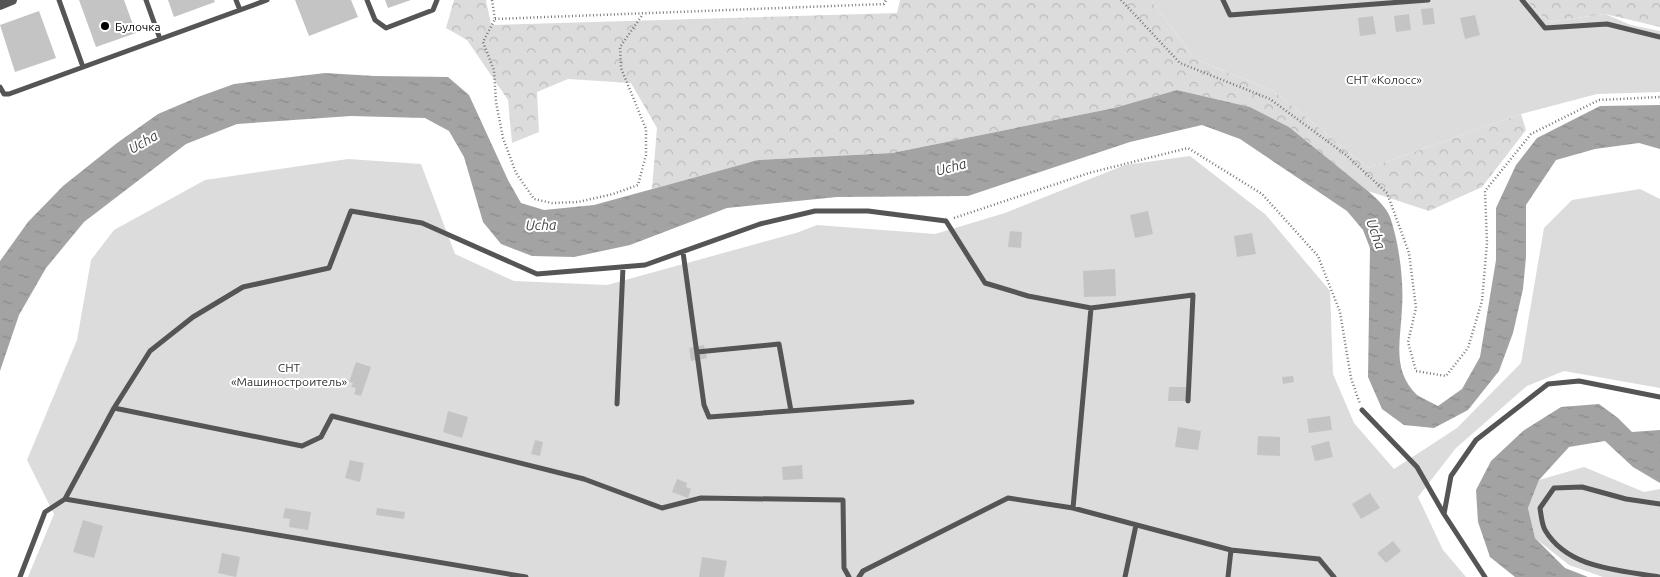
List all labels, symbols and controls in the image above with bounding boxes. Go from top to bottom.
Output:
marker: Булочка [99,20,111,32]
place label: Булочка [115,20,161,33]
park label: СНТ «Колосс» [1346,73,1422,86]
water label: Ucha [126,127,161,157]
water label: Ucha [934,155,968,179]
water label: Ucha [525,217,557,233]
water label: Ucha [1363,217,1389,252]
park label: СНТ «Машиностроитель» [231,361,347,388]

